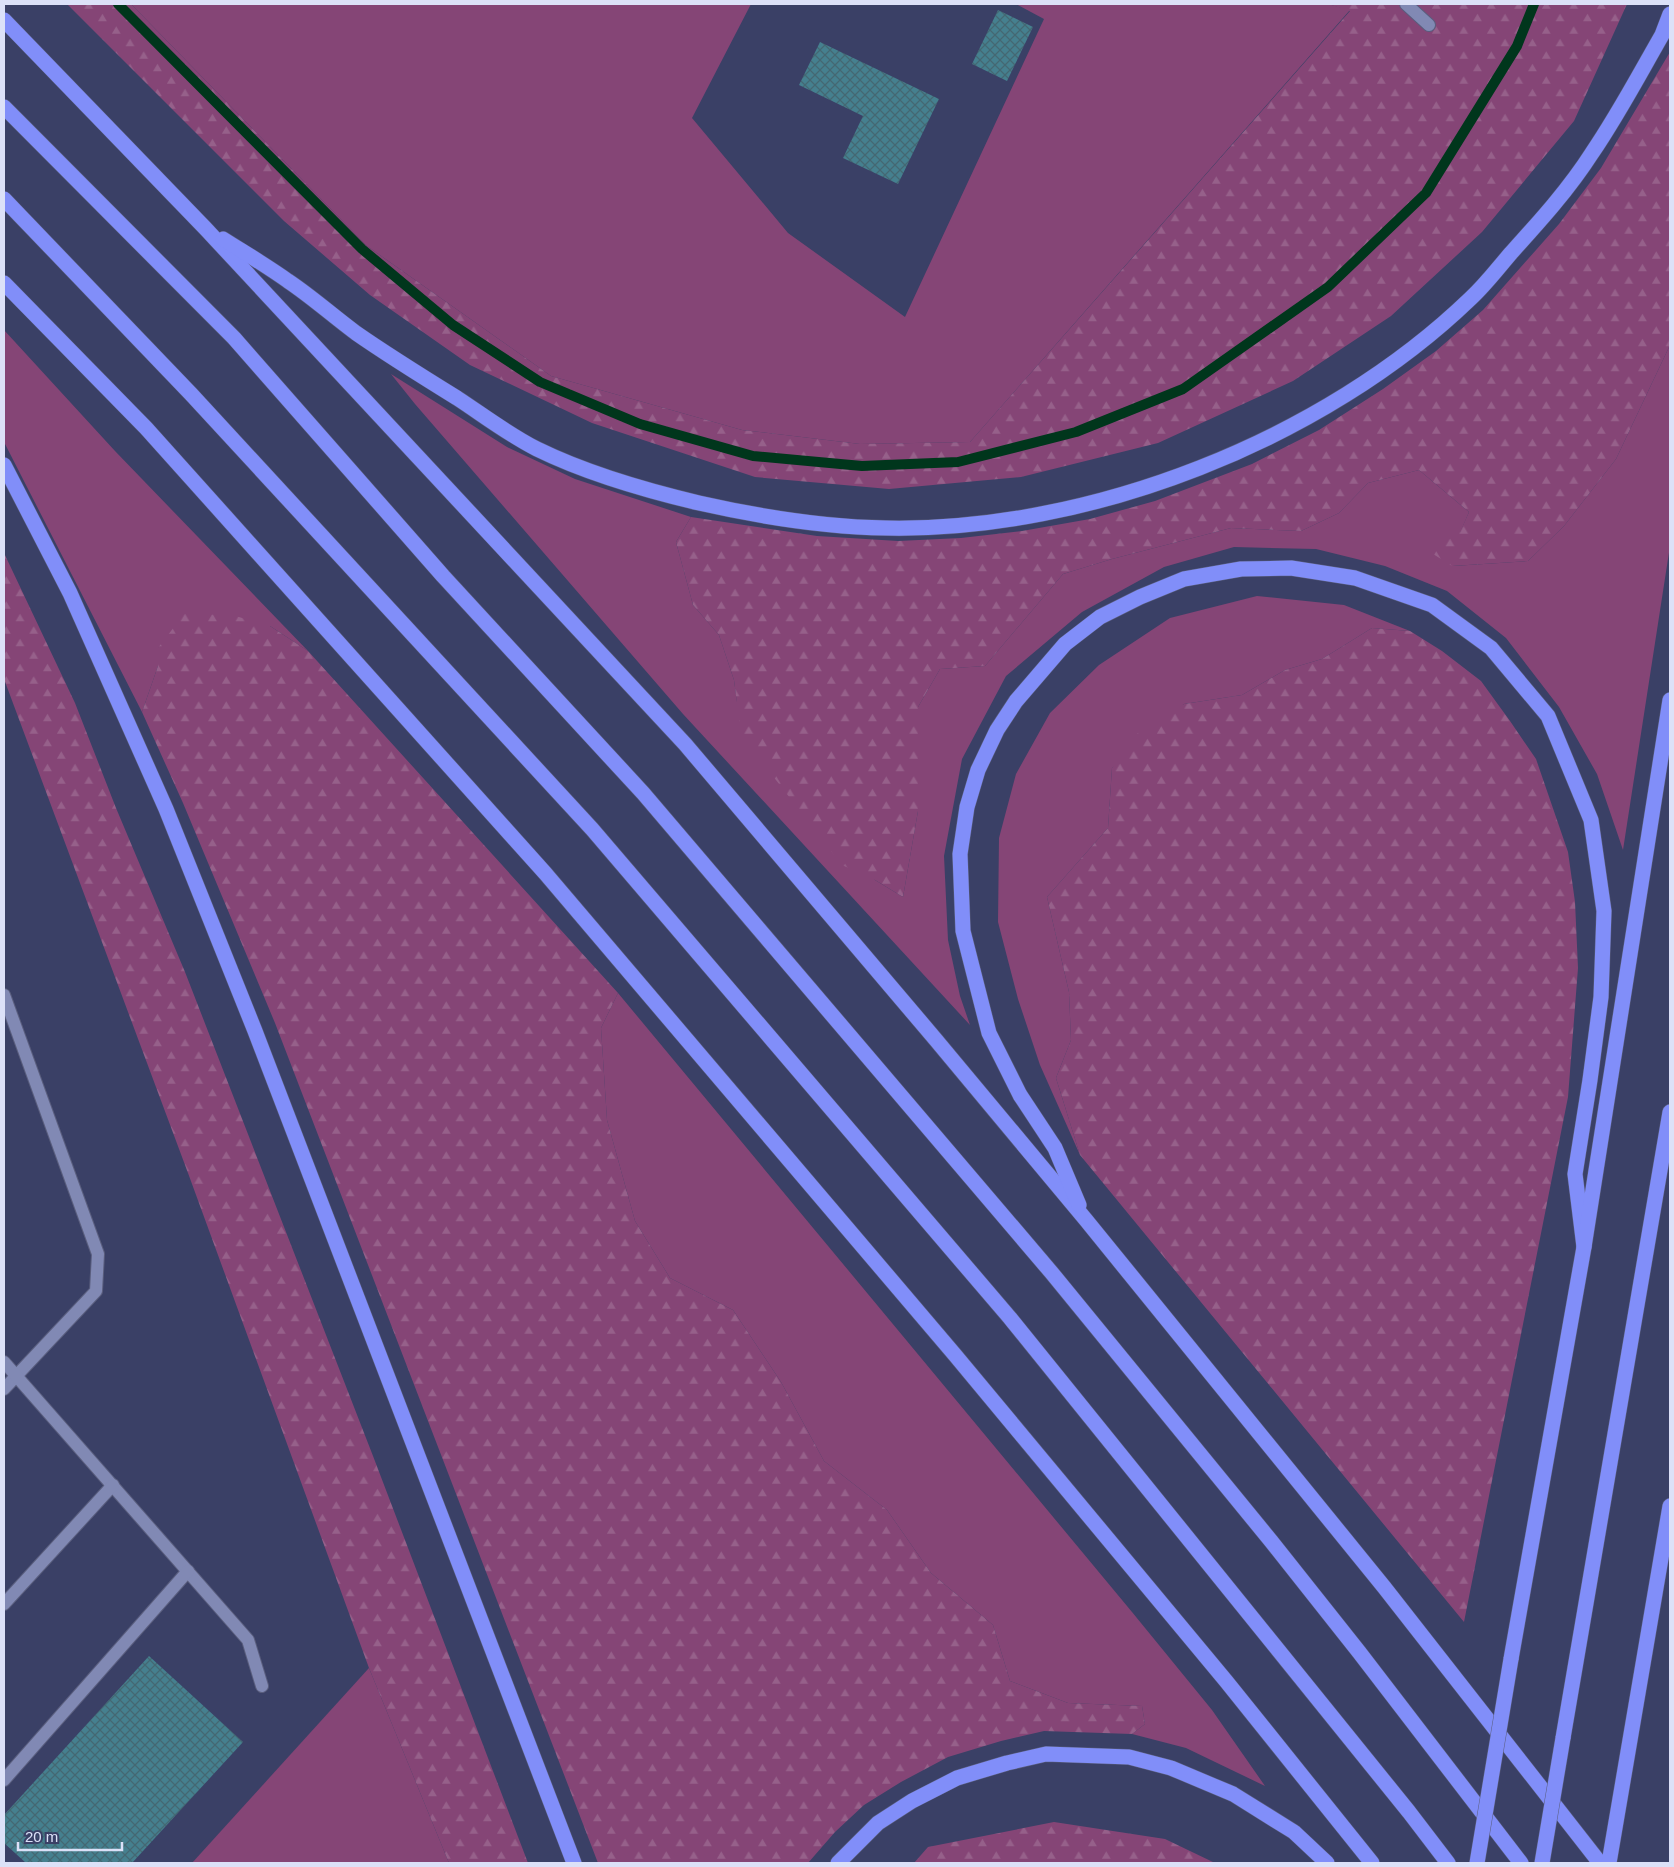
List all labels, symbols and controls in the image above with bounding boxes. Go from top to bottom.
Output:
scale bar [18,1820,121,1852]
text: 20 m [25,1828,58,1845]

